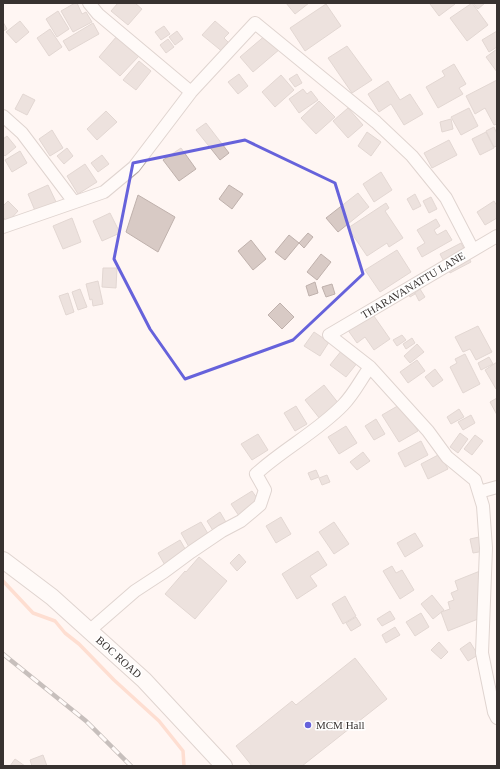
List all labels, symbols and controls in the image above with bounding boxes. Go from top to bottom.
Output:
street label: THARAVANATTU LANE [359,249,467,321]
street label: BOC ROAD [94,634,144,680]
place label: MCM Hall [316,719,365,731]
marker: MCM Hall [303,720,313,730]

